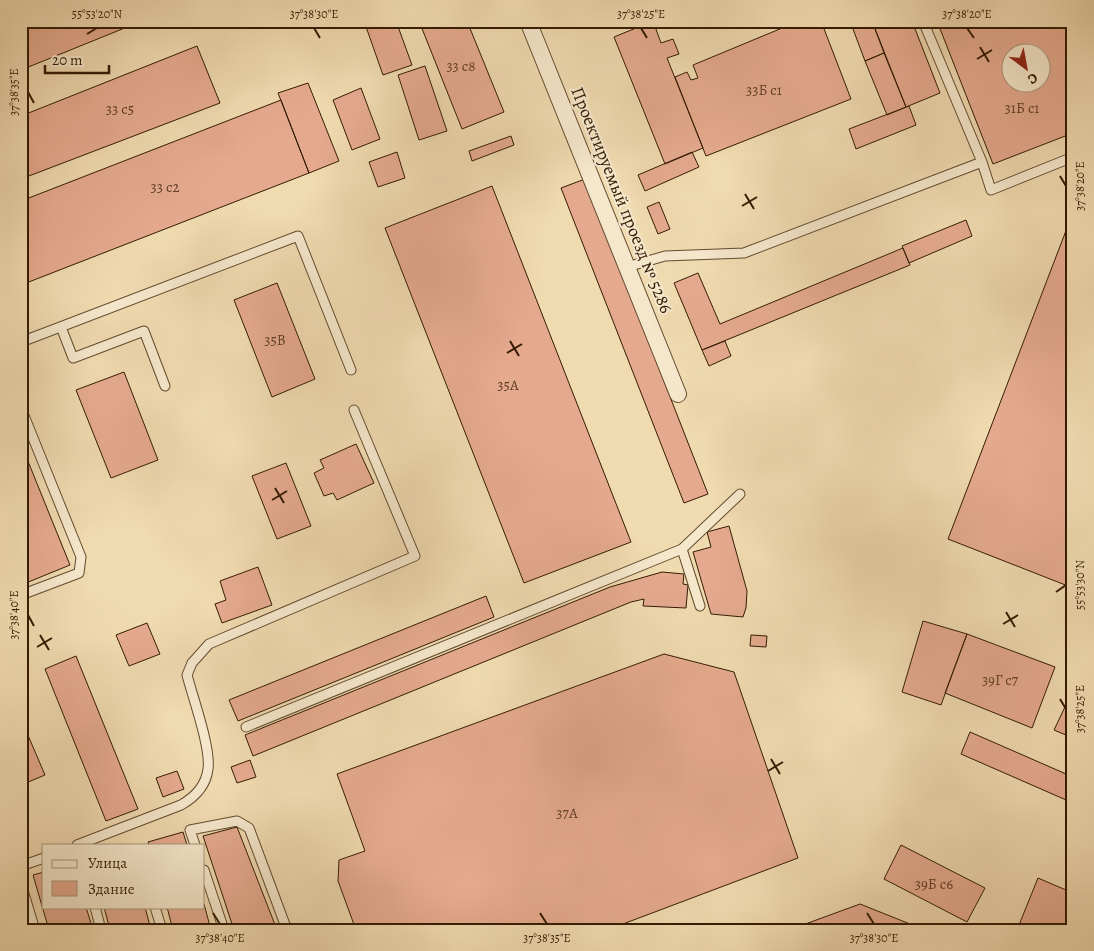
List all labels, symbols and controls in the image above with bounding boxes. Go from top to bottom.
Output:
text: 55°53'20"N [72,6,123,22]
text: 37°38'30"E [290,6,338,22]
text: 37°38'25"E [617,6,665,22]
text: 37°38'20"E [942,6,992,22]
scale bar [45,42,109,74]
north arrow [1002,42,1052,92]
text: 20 m [52,50,83,70]
house number: 33 с8 [446,56,476,76]
text: 37°38'35"E [6,68,22,116]
text: С [1024,68,1041,89]
house number: 33Б с1 [746,80,782,100]
street label: Проектируемый проезд № 5286 [566,83,678,317]
house number: 31Б c1 [1005,98,1039,118]
house number: 33 с5 [106,99,134,119]
text: 37°38'20"E [1072,161,1088,211]
house number: 33 с2 [150,177,180,197]
house number: 35В [264,330,286,350]
house number: 35А [497,375,519,395]
text: 55°53'30"N [1072,560,1088,610]
text: 37°38'40"E [6,590,22,640]
house number: 39Г с7 [982,670,1019,690]
text: 37°38'25"E [1072,685,1088,733]
house number: 37А [556,803,578,823]
legend [42,844,205,908]
text: Улица [88,853,127,873]
house number: 39Б с6 [915,874,953,894]
text: Здание [88,879,135,899]
text: 37°38'40"E [195,930,245,946]
text: 37°38'35"E [523,930,571,946]
text: 37°38'30"E [850,930,898,946]

